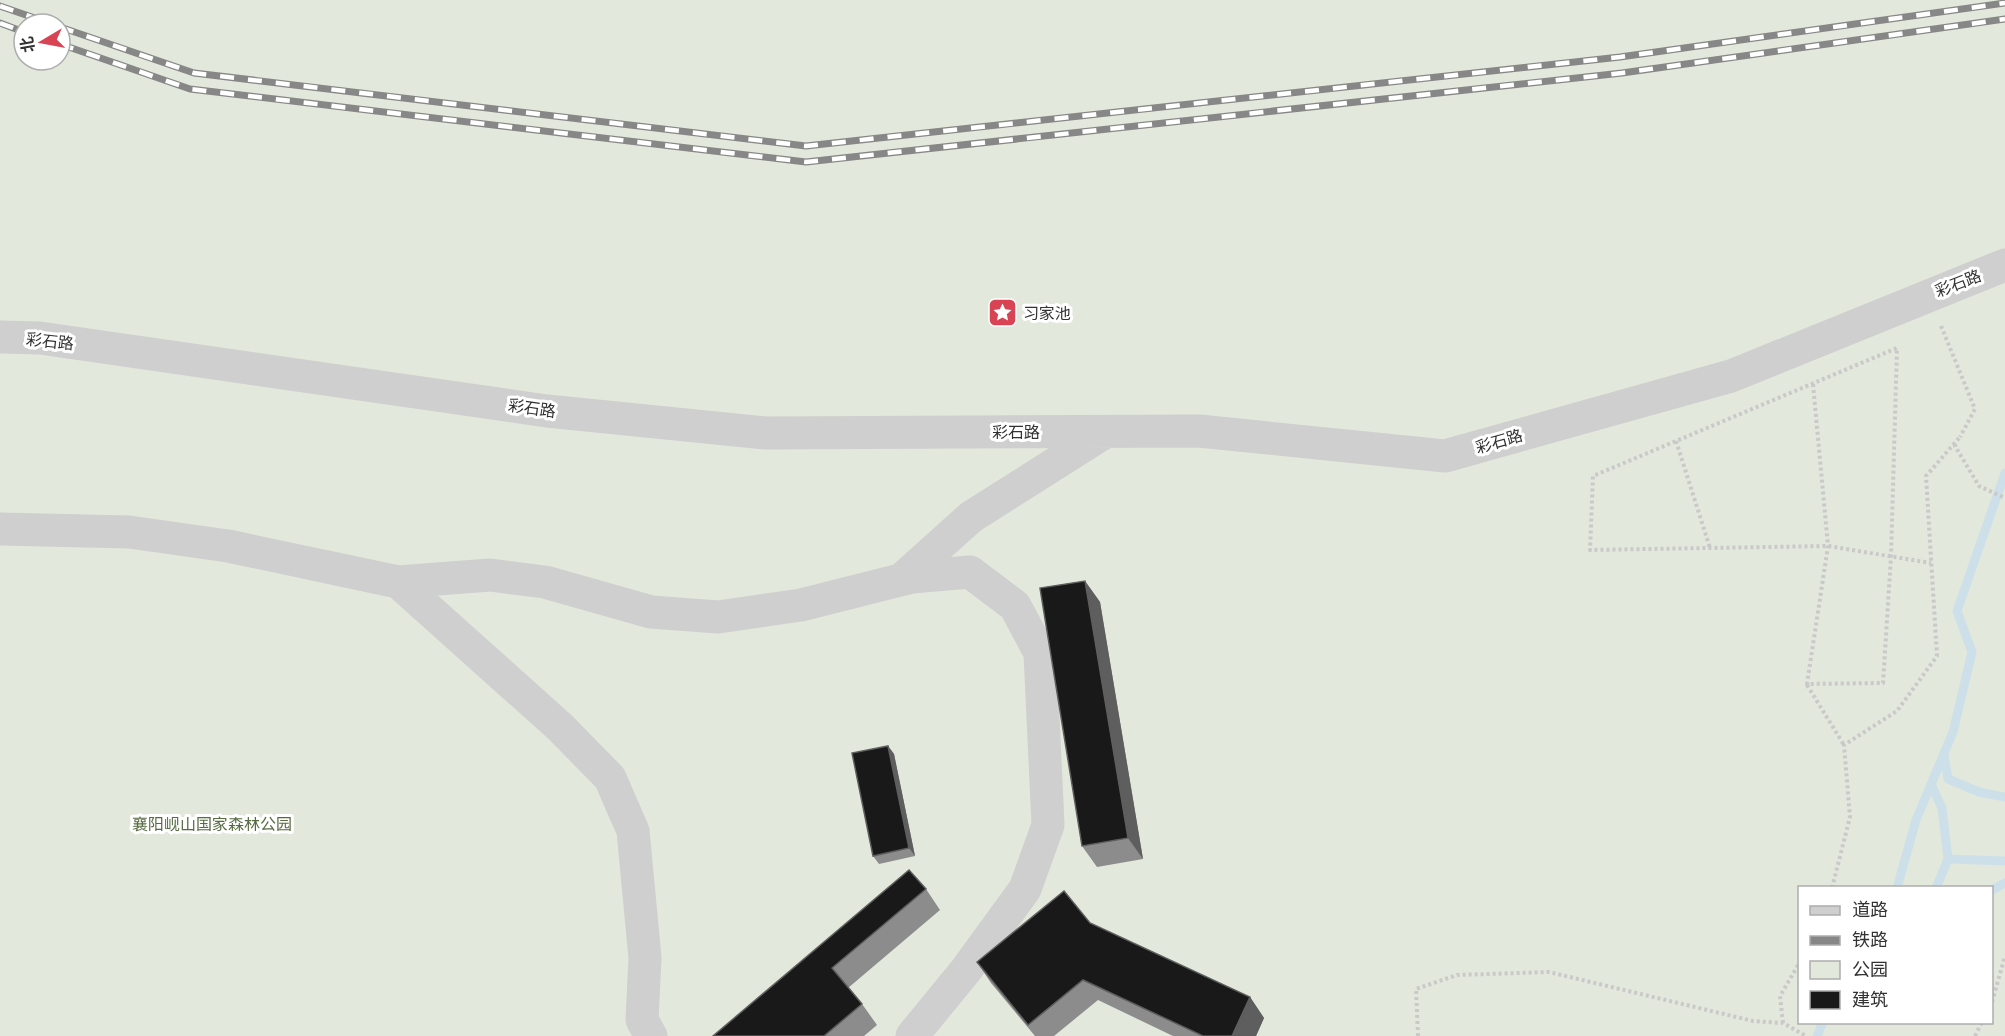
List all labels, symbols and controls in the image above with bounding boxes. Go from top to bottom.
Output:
north arrow [12,12,72,72]
text: 北 [16,35,40,54]
street label: 彩石路 [1932,265,1985,303]
place icon: 习家池 [986,297,1018,329]
place label: 习家池 [1023,303,1071,325]
street label: 彩石路 [25,329,75,355]
street label: 彩石路 [507,395,557,423]
street label: 彩石路 [992,422,1040,444]
street label: 彩石路 [1473,425,1525,459]
park label: 襄阳岘山国家森林公园 [132,814,292,836]
legend [1798,886,1993,1024]
text: 道路 [1852,898,1888,922]
text: 铁路 [1852,928,1888,952]
text: 公园 [1852,958,1888,982]
text: 建筑 [1852,988,1888,1012]

